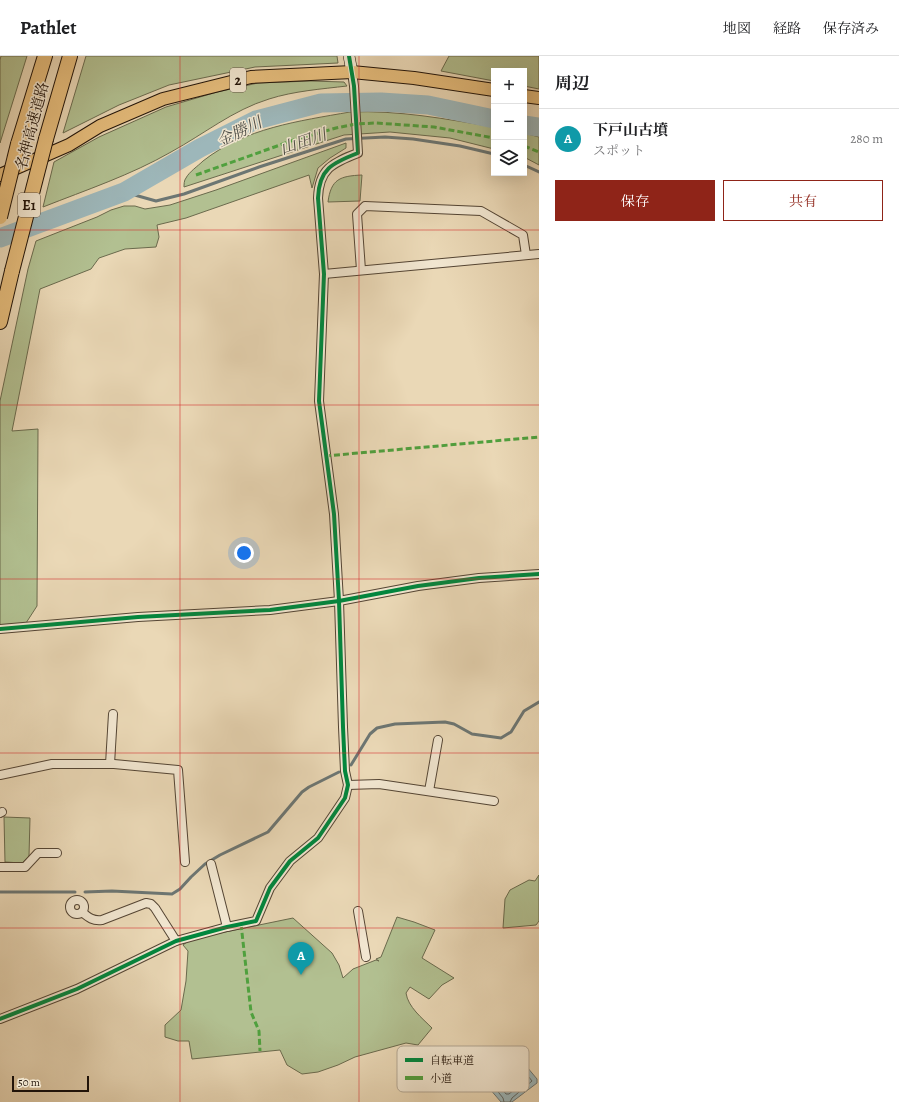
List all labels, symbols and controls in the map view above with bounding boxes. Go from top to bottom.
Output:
text: Pathlet [20,15,76,41]
text: 地図 [723,19,751,38]
text: 経路 [773,19,801,38]
text: 保存済み [823,19,879,38]
road number: 2 [230,68,246,92]
map controls [491,68,527,176]
button: + [491,68,527,104]
text: 周辺 [555,72,589,95]
street label: 名神高速道路 [11,80,53,172]
button: − [491,104,527,140]
water label: 金勝川 [213,111,268,152]
text: 下戸山古墳 [593,120,668,140]
water label: 山田川 [277,123,331,160]
text: A [564,130,572,147]
text: 280 m [850,130,883,147]
button: layers [491,140,527,176]
text: スポット [593,142,645,159]
button: 保存 [555,180,715,221]
button: 共有 [723,180,883,221]
road number: E1 [18,193,40,217]
your location [234,543,254,563]
pin: A [288,942,314,975]
legend [397,1046,529,1092]
text: 自転車道 [430,1053,474,1068]
text: 小道 [430,1071,452,1086]
scale bar [12,1074,89,1093]
text: 50 m [18,1075,40,1090]

